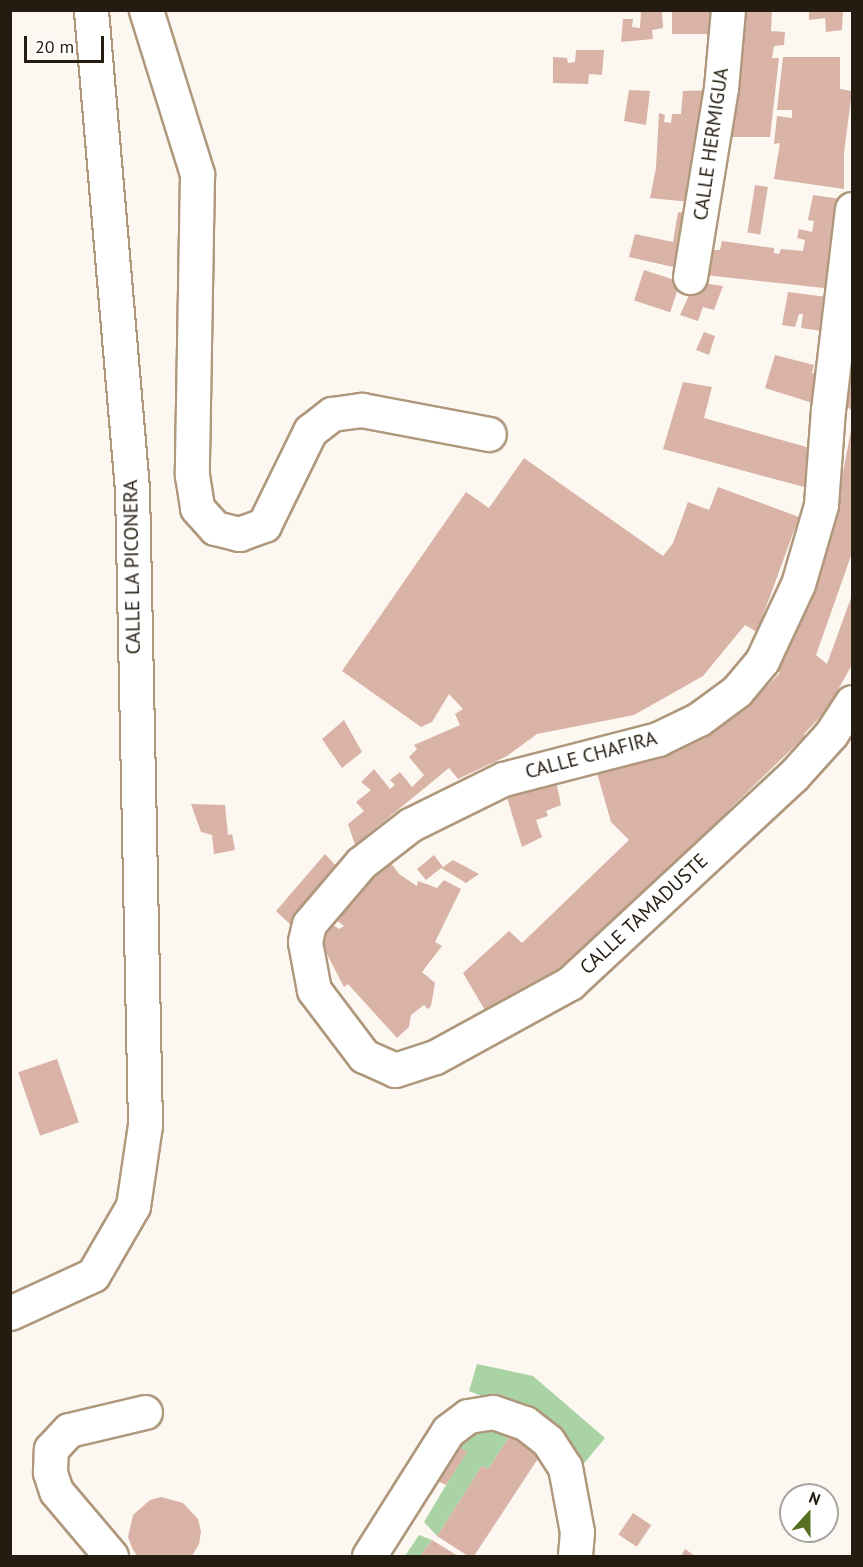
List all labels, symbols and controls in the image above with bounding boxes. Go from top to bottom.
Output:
scale bar [27,24,106,62]
text: 20 m [35,35,74,58]
street label: CALLE HERMIGUA [688,66,734,222]
street label: CALLE LA PICONERA [118,479,146,655]
street label: CALLE CHAFIRA [523,726,659,784]
street label: CALLE TAMADUSTE [575,848,713,980]
north arrow [779,1483,839,1543]
text: N [806,1487,823,1509]

